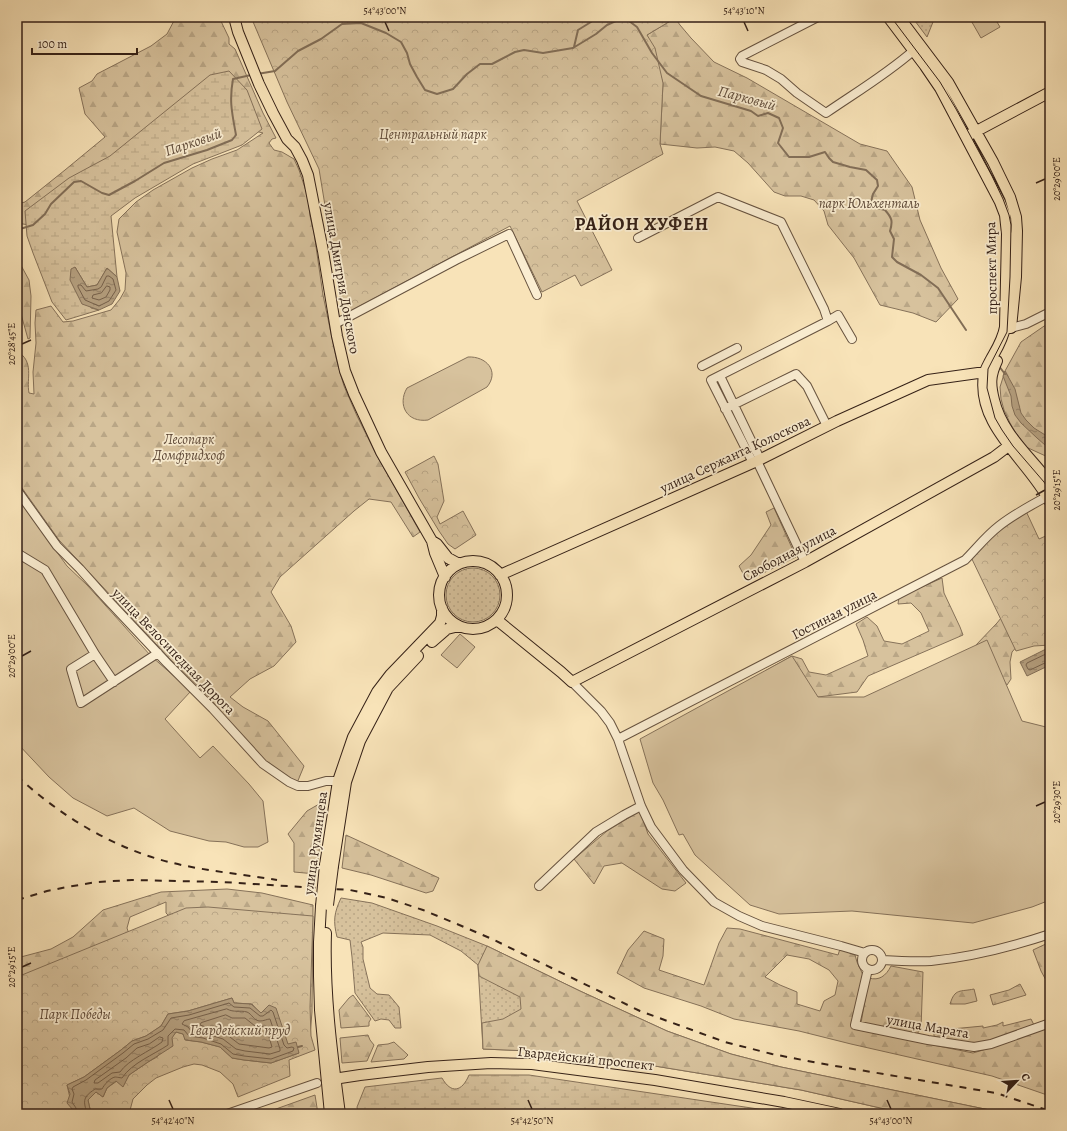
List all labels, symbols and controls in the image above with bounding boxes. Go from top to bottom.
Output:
text: 54°43'00"N [363,4,407,17]
text: 54°43'10"N [723,4,765,17]
scale bar [32,30,137,56]
text: 100 m [38,36,67,52]
water label: Парковый [716,81,779,115]
water label: Парковый [162,123,225,161]
park label: Центральный парк [379,125,487,144]
text: 20°29'00"E [1050,157,1063,201]
park label: парк Юльхенталь [819,194,919,213]
street label: улица Дмитрия Донского [319,200,364,355]
district label: РАЙОН ХУФЕН [575,212,709,236]
street label: проспект Мира [981,221,1002,315]
text: 20°28'45"E [5,323,18,365]
street label: улица Сержанта Колоскова [656,411,814,498]
park label: Лесопарк Домфридхоф [152,430,225,465]
text: 20°29'15"E [1050,470,1063,510]
street label: Свободная улица [739,521,840,586]
street label: улица Велосипедная Дорога [107,583,240,719]
street label: Гостиная улица [788,585,881,644]
text: 20°29'00"E [5,634,18,678]
text: 20°29'30"E [1050,781,1063,823]
street label: улица Румянцева [299,790,332,897]
text: 20°29'15"E [5,947,18,987]
park label: Парк Победы [39,1005,111,1024]
street label: улица Марата [884,1010,971,1043]
water label: Гвардейский пруд [190,1020,290,1040]
street label: Гвардейский проспект [517,1042,655,1075]
north arrow [997,1061,1037,1101]
text: С [1017,1071,1034,1083]
text: 54°42'40"N [152,1114,194,1127]
text: 54°42'50"N [511,1114,553,1127]
text: 54°43'00"N [869,1114,913,1127]

